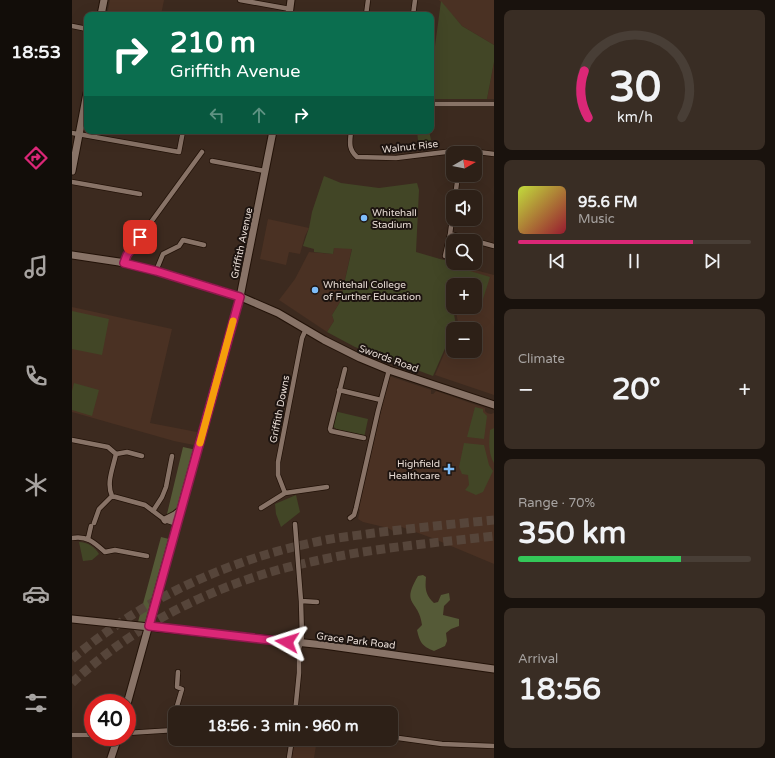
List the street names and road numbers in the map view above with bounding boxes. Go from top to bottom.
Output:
street label: Walnut Rise [381,138,439,156]
street label: Griffith Avenue [229,206,255,280]
street label: Swords Road [357,343,420,375]
street label: Griffith Downs [268,374,292,444]
street label: Grace Park Road [316,630,396,652]

